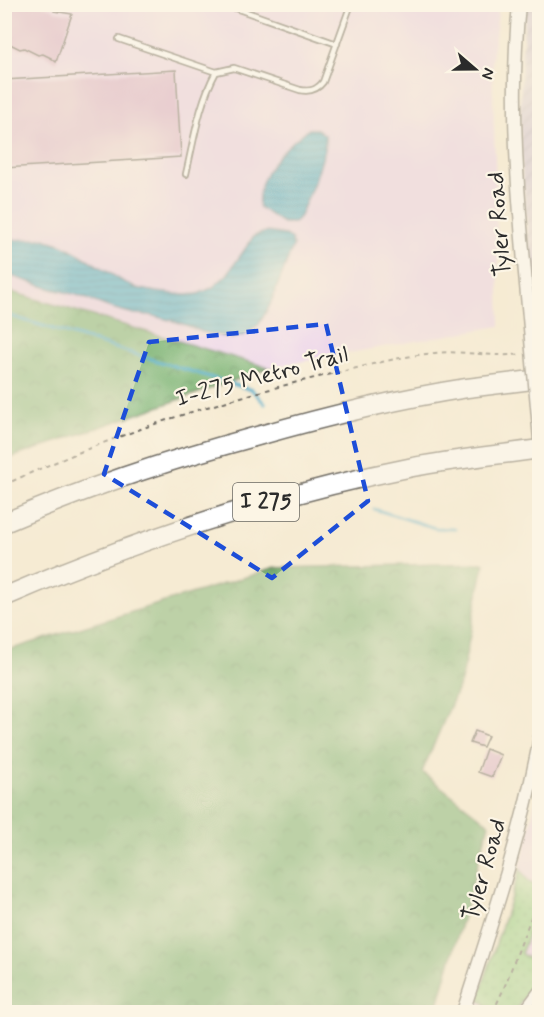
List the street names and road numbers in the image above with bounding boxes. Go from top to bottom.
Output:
street label: Tyler Road [481,171,519,277]
street label: I-275 Metro Trail [172,339,352,415]
road number: I 275 [233,483,299,521]
street label: Tyler Road [456,815,514,925]

